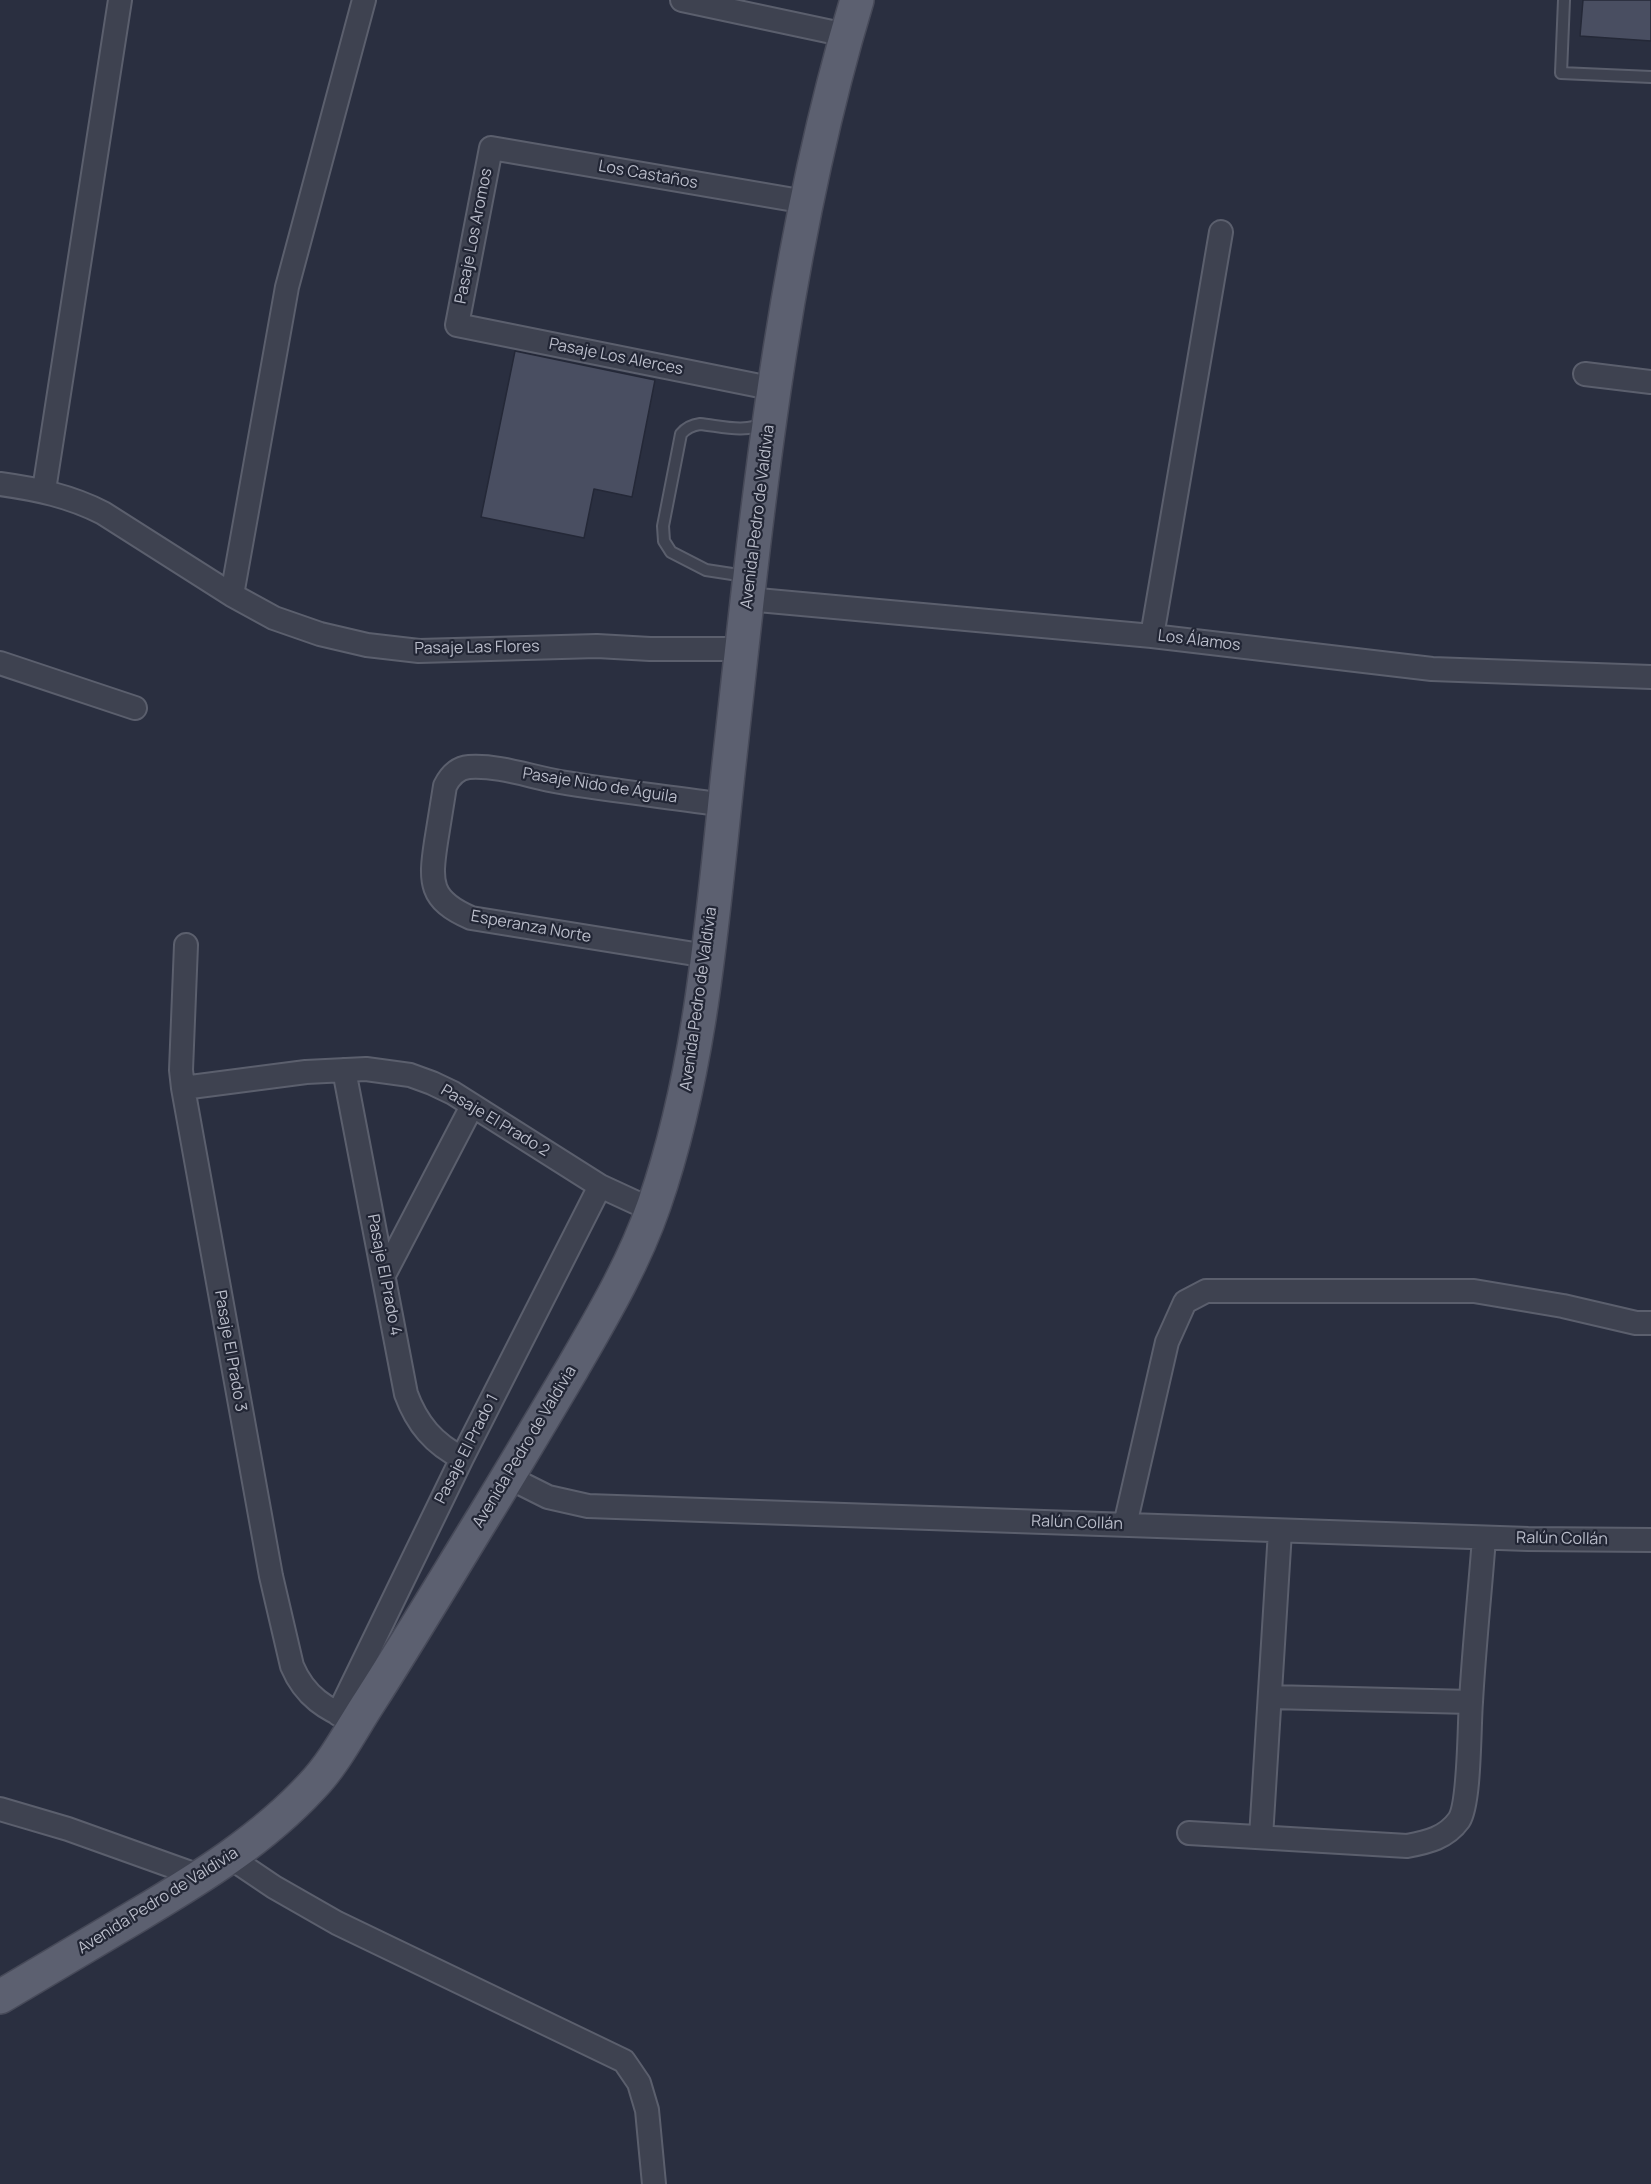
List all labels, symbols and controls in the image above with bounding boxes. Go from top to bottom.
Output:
street label: Los Castaños [597,157,699,193]
street label: Pasaje Los Aromos [451,167,497,305]
street label: Pasaje Los Alerces [547,335,685,379]
street label: Avenida Pedro de Valdivia [737,424,779,610]
street label: Los Álamos [1157,626,1241,656]
street label: Pasaje Las Flores [414,637,540,659]
street label: Pasaje Nido de Águila [521,764,679,808]
street label: Avenida Pedro de Valdivia [677,906,721,1092]
street label: Esperanza Norte [469,907,593,947]
street label: Pasaje El Prado 2 [437,1081,553,1161]
street label: Pasaje El Prado 4 [363,1212,405,1338]
street label: Pasaje El Prado 3 [210,1289,250,1413]
street label: Avenida Pedro de Valdivia [469,1363,581,1531]
street label: Pasaje El Prado 1 [431,1391,503,1507]
street label: Ralún Collán [1031,1512,1123,1534]
street label: Ralún Collán [1516,1529,1608,1549]
street label: Avenida Pedro de Valdivia [74,1844,242,1958]

